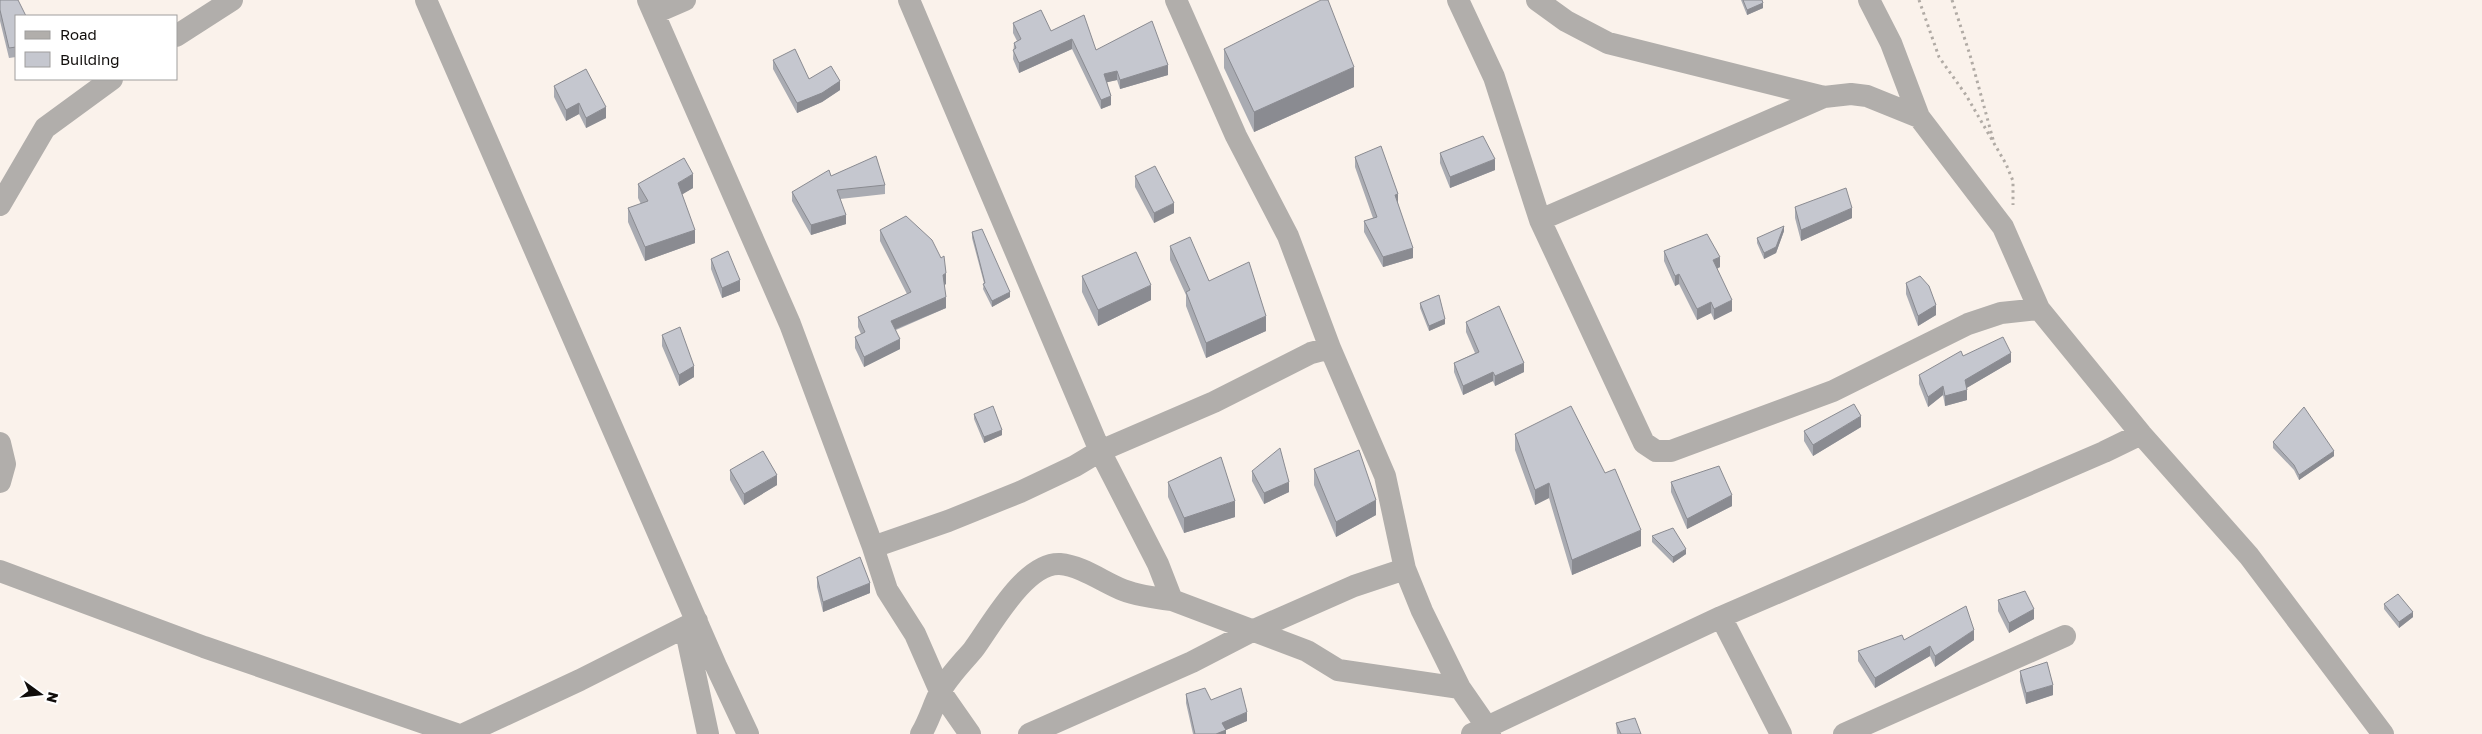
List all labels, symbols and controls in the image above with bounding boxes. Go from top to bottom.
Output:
legend [15,15,178,80]
text: Road [60,25,97,43]
text: Building [60,50,120,68]
north arrow [15,669,65,719]
text: N [43,690,63,705]

